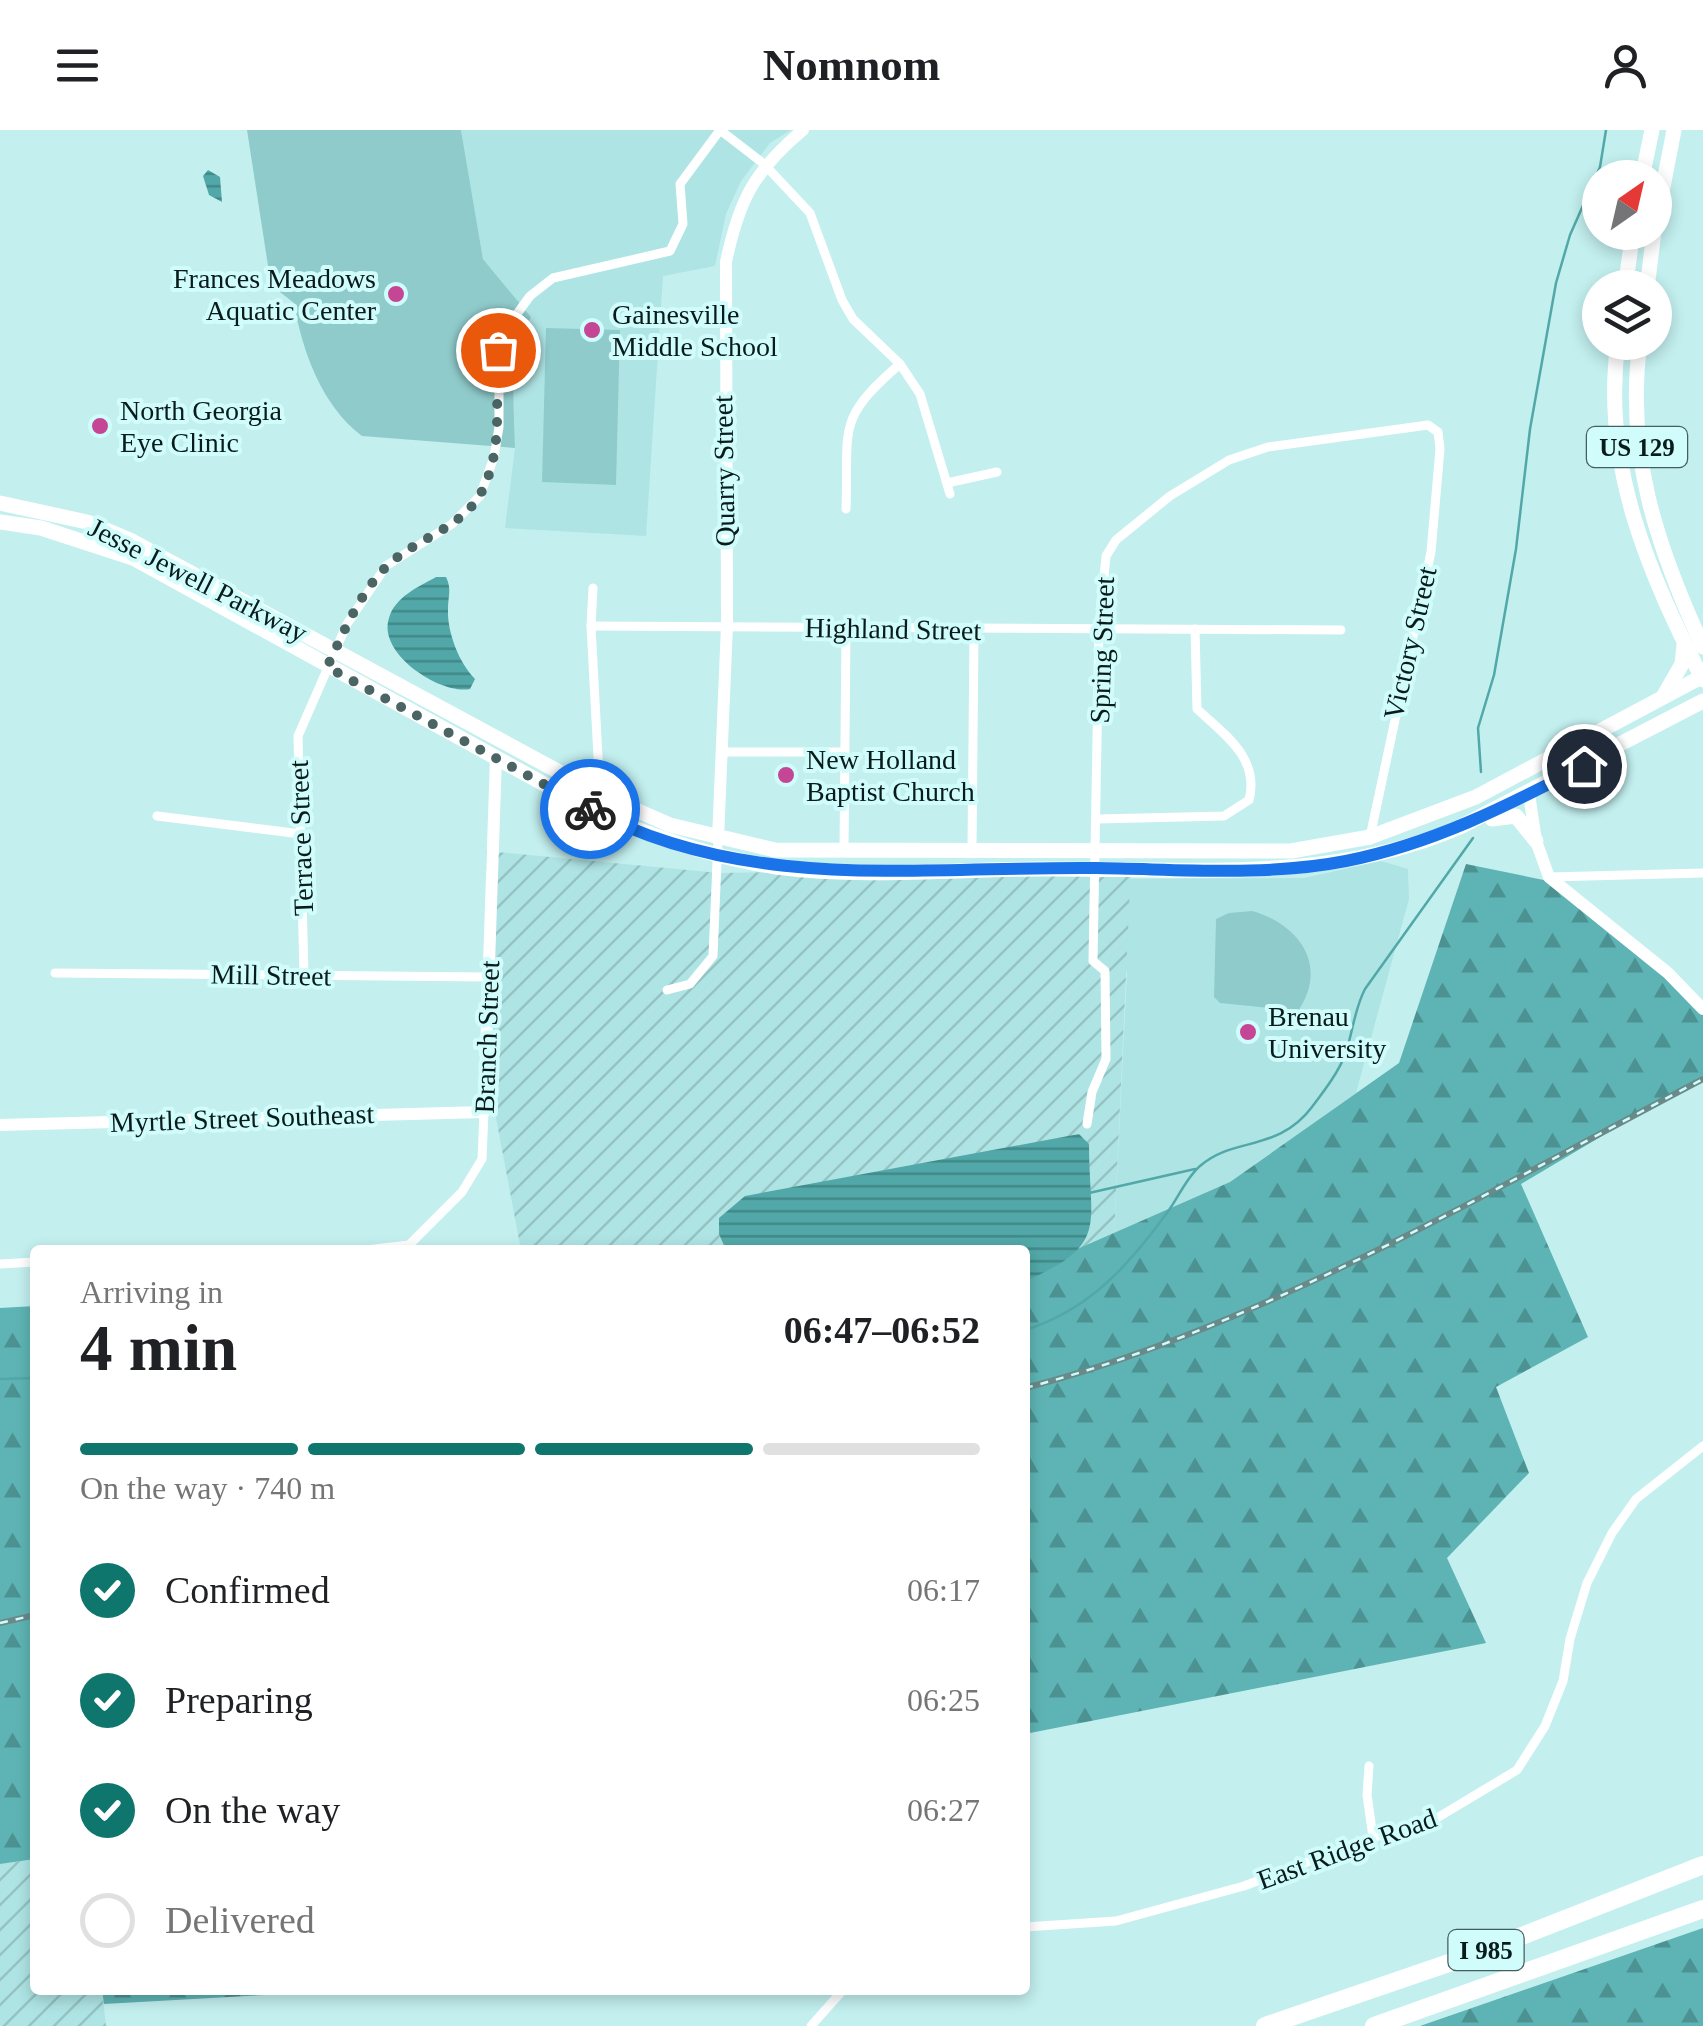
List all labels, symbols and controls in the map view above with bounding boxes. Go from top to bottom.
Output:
icon: menu [50,38,105,93]
icon: person [1598,38,1653,93]
text: Nomnom [763,40,940,90]
north arrow [1582,160,1672,250]
map controls [1582,160,1672,360]
place label: Frances Meadows Aquatic Center [173,263,377,326]
button: layers [1582,270,1672,360]
marker: Frances Meadows Aquatic Center [385,283,407,305]
place label: Gainesville Middle School [612,299,778,362]
pin [456,308,541,393]
marker: Gainesville Middle School [581,319,603,341]
icon: bag [471,323,526,378]
place label: North Georgia Eye Clinic [120,395,283,458]
street label: Quarry Street [707,395,741,547]
marker: North Georgia Eye Clinic [89,415,111,437]
road number: US 129 [1587,427,1687,467]
street label: Jesse Jewell Parkway [84,511,312,649]
street label: Victory Street [1377,563,1443,723]
street label: Spring Street [1084,576,1120,724]
street label: Highland Street [804,612,982,646]
pin [1542,724,1627,809]
icon: home [1557,739,1612,794]
place label: New Holland Baptist Church [806,744,975,807]
street label: Terrace Street [283,759,319,916]
courier [540,759,640,859]
marker: New Holland Baptist Church [775,764,797,786]
icon: bike [563,782,618,837]
street label: Mill Street [210,958,332,992]
street label: Branch Street [469,960,505,1114]
place label: Brenau University [1268,1001,1386,1064]
marker: Brenau University [1237,1021,1259,1043]
street label: Myrtle Street Southeast [109,1098,375,1138]
text: Arriving in [80,1274,223,1310]
text: 06:47–06:52 [784,1309,980,1351]
text: 4 min [80,1312,237,1384]
text: On the way · 740 m [80,1470,335,1506]
icon: check [80,1563,135,1618]
text: Confirmed [165,1569,330,1611]
text: 06:17 [907,1572,980,1608]
icon: check [80,1673,135,1728]
text: Preparing [165,1679,313,1721]
text: 06:25 [907,1682,980,1718]
icon: check [80,1783,135,1838]
text: On the way [165,1789,340,1831]
text: 06:27 [907,1792,980,1828]
street label: East Ridge Road [1253,1802,1441,1896]
text: Delivered [165,1899,315,1941]
road number: I 985 [1448,1930,1524,1970]

